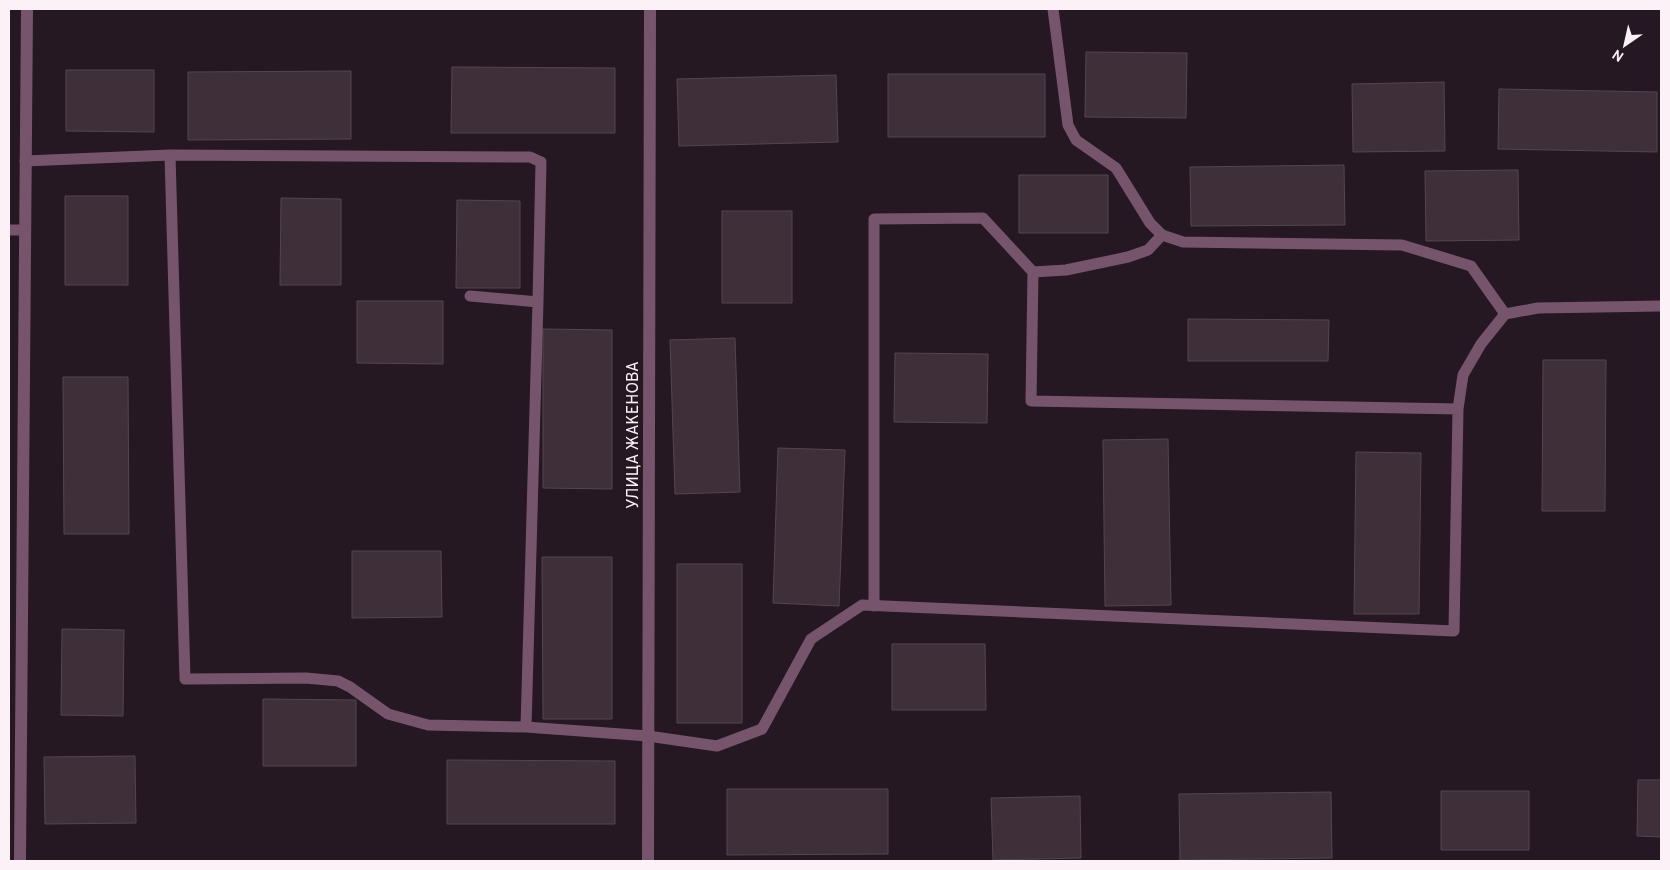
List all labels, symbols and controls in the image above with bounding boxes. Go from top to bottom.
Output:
north arrow [1600,20,1650,70]
text: N [1610,45,1627,64]
street label: УЛИЦА ЖАКЕНОВА [624,361,644,509]

